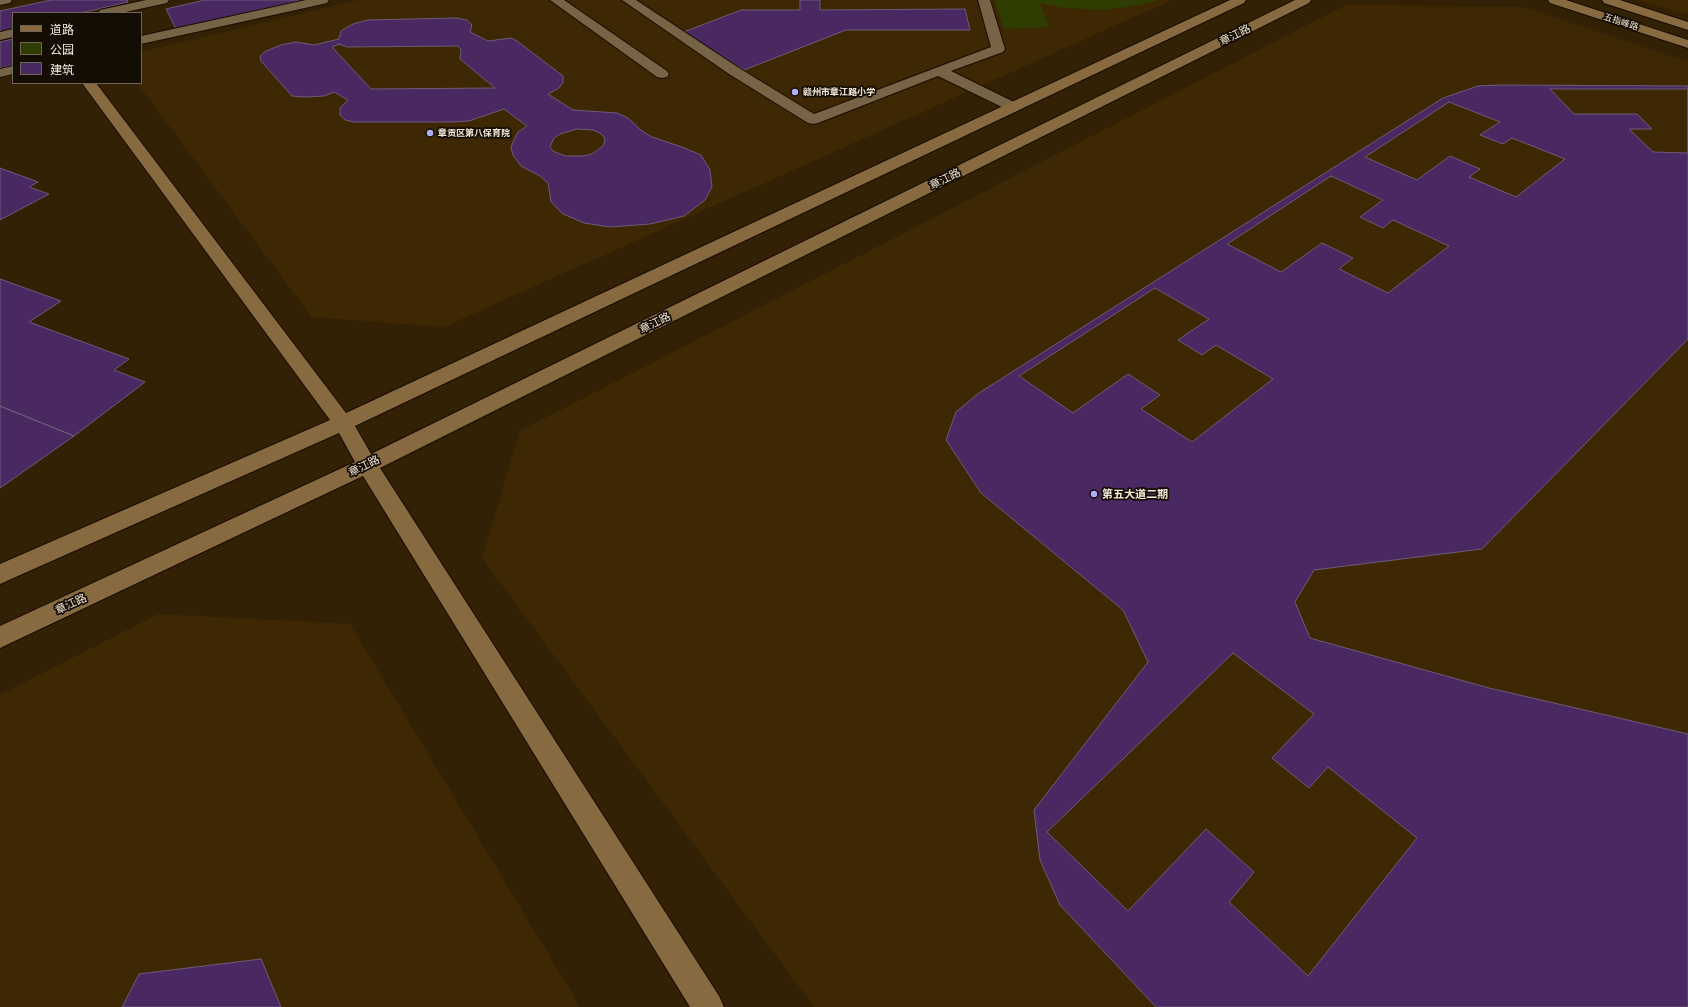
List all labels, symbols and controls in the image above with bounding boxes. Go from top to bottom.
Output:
street label: 五指峰路 [1602,11,1640,33]
legend [12,12,142,84]
text: 道路 [50,22,74,36]
street label: 章江路 [1217,22,1253,48]
text: 公园 [50,42,74,56]
text: 建筑 [50,62,74,76]
marker: 赣州市章江路小学 [790,87,800,97]
place label: 赣州市章江路小学 [803,87,875,97]
marker: 章贡区第八保育院 [425,128,435,138]
place label: 章贡区第八保育院 [438,128,510,138]
street label: 章江路 [927,166,963,192]
street label: 章江路 [637,310,673,336]
street label: 章江路 [346,453,382,479]
place label: 第五大道二期 [1102,487,1168,501]
marker: 第五大道二期 [1089,489,1099,499]
street label: 章江路 [53,591,89,617]

